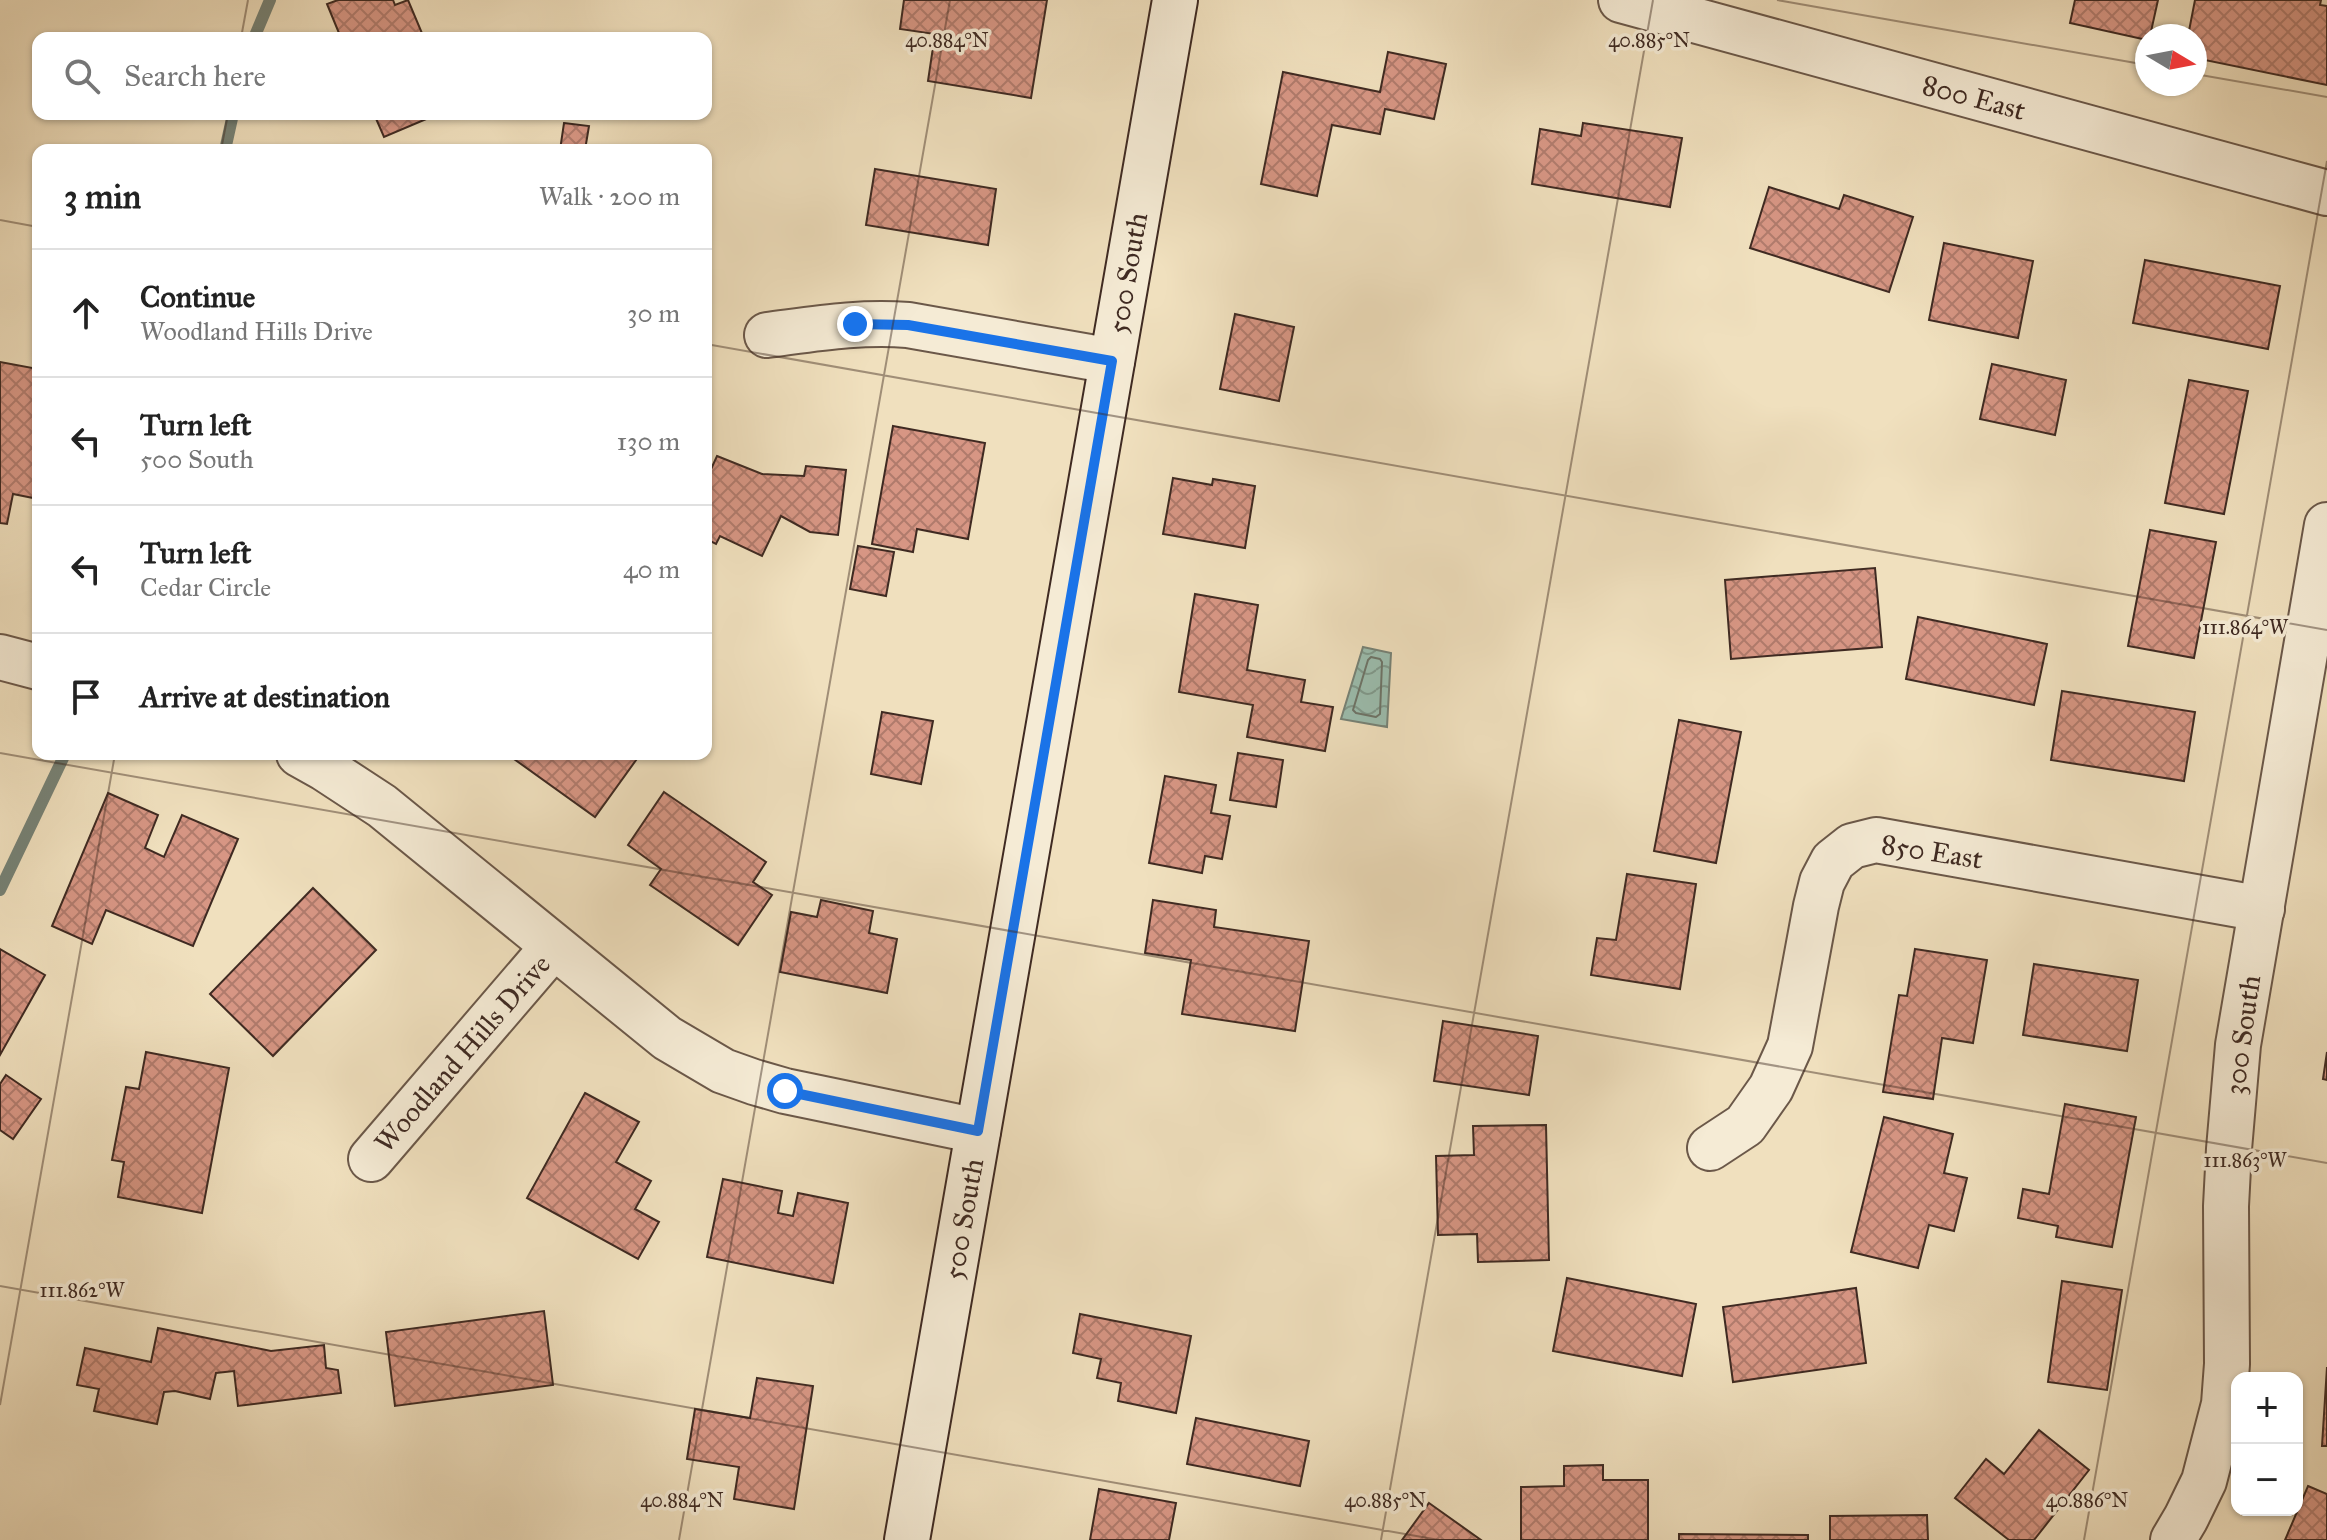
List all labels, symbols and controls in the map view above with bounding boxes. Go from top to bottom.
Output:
north arrow [2135,24,2207,96]
text: 40.884°N [905,28,989,52]
text: 40.885°N [1608,28,1690,52]
search box [32,32,712,120]
icon: search [60,54,104,98]
text: Search here [124,58,266,94]
street label: 800 East [1918,67,2029,128]
text: 3 min [64,176,141,217]
text: Walk · 200 m [539,180,680,212]
street label: 500 South [1100,209,1155,336]
text: Continue [140,279,255,315]
icon: ahead [64,291,108,335]
text: 30 m [627,297,680,329]
route end [837,306,873,342]
text: Woodland Hills Drive [140,315,373,347]
text: Turn left [140,407,251,443]
icon: left [64,419,108,463]
text: 130 m [617,425,680,457]
text: 500 South [140,443,254,475]
text: Turn left [140,535,251,571]
icon: left [64,547,108,591]
text: 40 m [623,553,680,585]
text: Cedar Circle [140,571,271,603]
text: 111.864°W [2202,615,2289,639]
icon: arrive [64,675,108,719]
text: Arrive at destination [140,679,390,715]
street label: 850 East [1879,826,1985,877]
street label: Woodland Hills Drive [367,947,558,1159]
street label: 300 South [2217,972,2268,1097]
route start [767,1073,803,1109]
text: 111.863°W [2204,1148,2288,1172]
street label: 500 South [936,1155,991,1282]
text: 111.862°W [40,1278,125,1302]
map controls [2231,1372,2303,1516]
button: + [2231,1372,2303,1444]
button: − [2231,1444,2303,1516]
text: 40.884°N [640,1488,724,1512]
text: 40.885°N [1344,1488,1426,1512]
text: 40.886°N [2046,1488,2128,1512]

